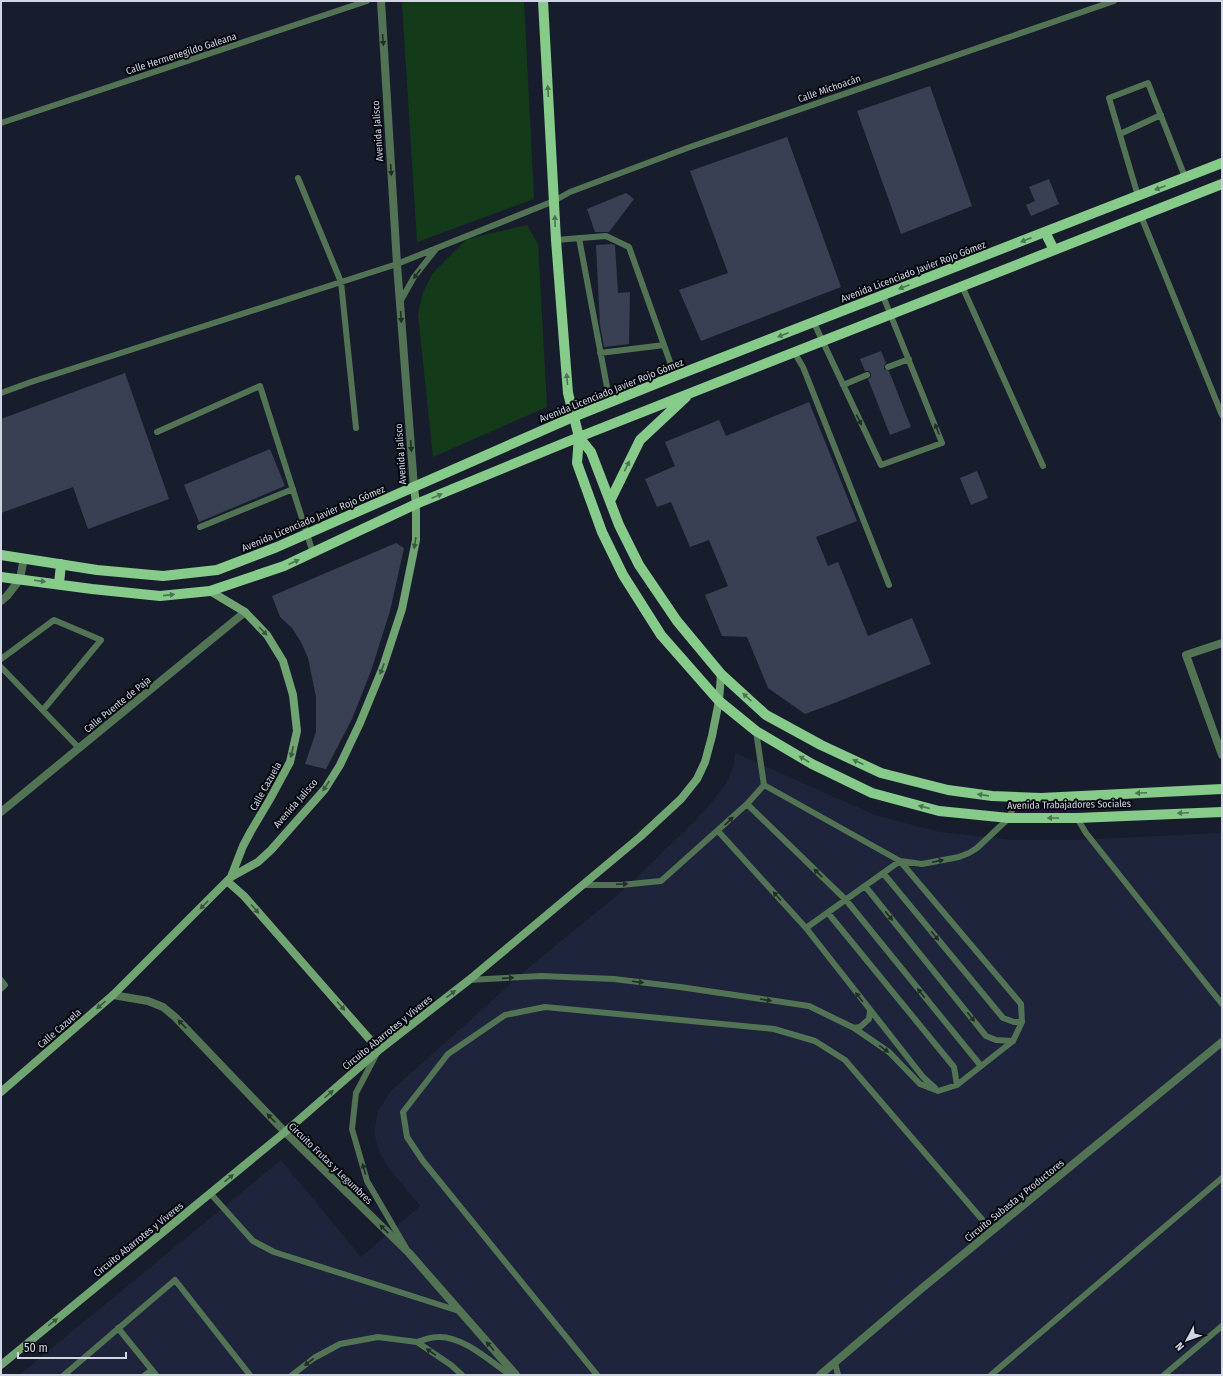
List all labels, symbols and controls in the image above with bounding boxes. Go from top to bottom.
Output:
street label: Calle Hermenegildo Galeana [125,30,238,77]
one-way arrow [380,34,387,46]
street label: Calle Michoacán [796,73,862,105]
one-way arrow [545,85,552,97]
street label: Avenida Jalisco [370,100,386,162]
one-way arrow [388,164,395,176]
one-way arrow [1153,185,1165,191]
one-way arrow [552,214,558,227]
one-way arrow [1019,238,1031,244]
street label: Avenida Licenciado Javier Rojo Gómez [839,239,988,305]
one-way arrow [413,269,421,279]
one-way arrow [898,285,910,291]
one-way arrow [398,311,405,323]
one-way arrow [777,332,789,338]
street label: Avenida Licenciado Javier Rojo Gómez [538,356,685,425]
one-way arrow [564,373,571,385]
one-way arrow [856,414,862,426]
one-way arrow [933,422,939,434]
street label: Avenida Jalisco [393,423,409,485]
one-way arrow [408,440,415,452]
one-way arrow [624,461,630,472]
street label: Avenida Licenciado Javier Rojo Gómez [240,483,387,555]
one-way arrow [432,492,444,498]
one-way arrow [412,537,418,549]
one-way arrow [288,559,299,565]
one-way arrow [34,578,46,585]
one-way arrow [163,591,175,598]
one-way arrow [258,626,268,636]
one-way arrow [379,663,385,675]
street label: Calle Puente de Paja [82,674,154,735]
one-way arrow [741,693,752,702]
one-way arrow [289,746,295,758]
one-way arrow [798,756,810,763]
one-way arrow [853,759,864,765]
street label: Calle Cazuela [248,760,284,813]
street label: Avenida Jalisco [271,777,320,831]
one-way arrow [322,781,330,791]
one-way arrow [1134,790,1147,796]
one-way arrow [977,792,989,798]
street label: Avenida Trabajadores Sociales [1007,798,1131,812]
one-way arrow [918,804,930,810]
one-way arrow [1177,810,1189,817]
one-way arrow [1046,815,1059,821]
one-way arrow [724,816,734,826]
one-way arrow [932,858,944,864]
one-way arrow [813,868,823,877]
one-way arrow [616,881,628,888]
one-way arrow [772,891,782,901]
one-way arrow [199,900,209,910]
one-way arrow [250,903,259,914]
one-way arrow [885,911,894,922]
one-way arrow [930,930,939,941]
one-way arrow [502,974,514,981]
one-way arrow [632,979,644,985]
one-way arrow [917,987,926,998]
one-way arrow [446,990,456,998]
one-way arrow [855,991,864,1002]
street label: Circuito Abarrotes y Víveres [340,992,435,1073]
one-way arrow [760,997,772,1003]
one-way arrow [96,1001,106,1010]
one-way arrow [336,1001,345,1012]
street label: Calle Cazuela [35,1007,84,1051]
one-way arrow [967,1012,976,1023]
one-way arrow [177,1019,186,1029]
one-way arrow [879,1045,890,1053]
one-way arrow [323,1089,334,1098]
one-way arrow [267,1113,276,1123]
street label: Circuito Frutas y Legumbres [286,1120,375,1207]
street label: Circuito Subasta y Productores [962,1157,1067,1245]
one-way arrow [361,1163,367,1175]
one-way arrow [224,1173,235,1182]
street label: Circuito Abarrotes y Víveres [91,1199,186,1280]
one-way arrow [379,1224,389,1233]
one-way arrow [47,1318,58,1327]
north arrow [1167,1320,1207,1360]
scale bar [18,1334,126,1360]
text: N [1173,1339,1187,1353]
text: 50 m [24,1341,48,1355]
one-way arrow [486,1341,495,1351]
one-way arrow [425,1348,436,1355]
one-way arrow [304,1358,315,1366]

